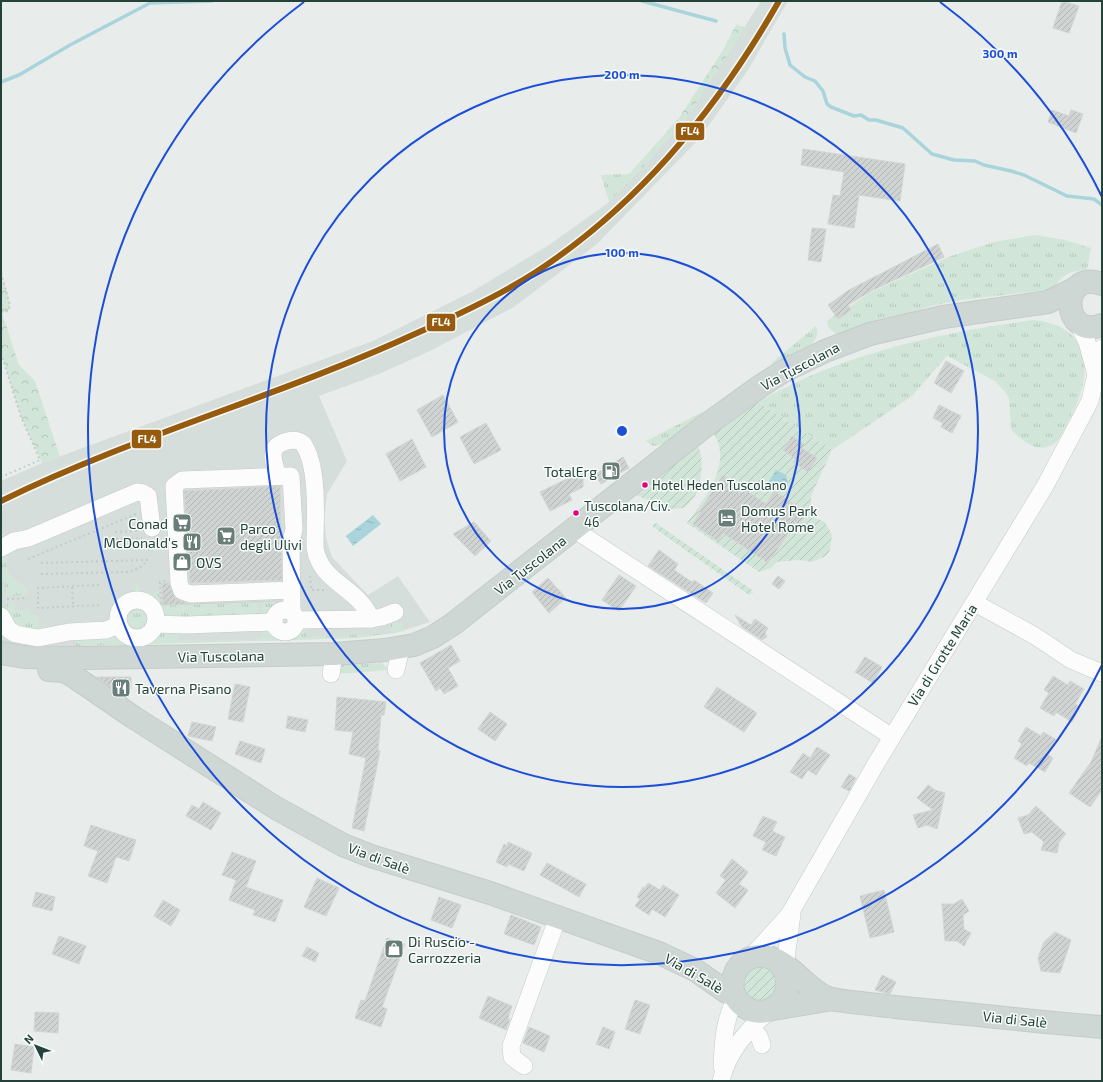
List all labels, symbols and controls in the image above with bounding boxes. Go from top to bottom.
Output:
text: 300 m [982,46,1018,60]
text: 200 m [604,67,640,81]
line badge: FL4 [675,122,705,141]
text: FL4 [681,124,699,137]
text: 100 m [605,245,639,259]
line badge: FL4 [426,313,456,332]
text: FL4 [432,315,450,328]
street label: Via Tuscolana [758,338,842,394]
centre of rings [615,424,629,438]
line badge: FL4 [131,429,162,449]
text: FL4 [138,432,156,445]
fuel station icon: TotalErg [600,460,622,482]
place label: TotalErg [544,463,597,480]
place label: Hotel Heden Tuscolano [652,477,787,493]
marker: Hotel Heden Tuscolano [640,480,650,490]
place label: Tuscolana/Civ. 46 [584,498,670,530]
place label: Domus Park Hotel Rome [741,502,817,535]
hotel icon: Domus Park Hotel Rome [716,507,738,529]
marker: Tuscolana/Civ. 46 [571,508,581,518]
supermarket icon: Conad [171,512,193,534]
place label: Conad [128,515,168,532]
place label: Parco degli Ulivi [240,520,302,553]
supermarket icon: Parco degli Ulivi [215,525,237,547]
restaurant icon: McDonald's [181,531,203,553]
street label: Via Tuscolana [491,532,569,598]
place label: McDonald's [104,534,178,551]
shop icon: OVS [171,551,193,573]
place label: OVS [196,554,222,571]
street label: Via di Grotte Maria [904,601,980,709]
street label: Via Tuscolana [177,647,265,665]
restaurant icon: Taverna Pisano [110,677,132,699]
place label: Taverna Pisano [135,680,232,697]
street label: Via di Salè [346,839,412,877]
place label: Di Ruscio - Carrozzeria [408,933,481,966]
shop icon: Di Ruscio - Carrozzeria [383,938,405,960]
street label: Via di Salè [662,949,726,997]
street label: Via di Salè [982,1007,1048,1031]
north arrow [16,1026,56,1066]
text: N [21,1031,36,1046]

